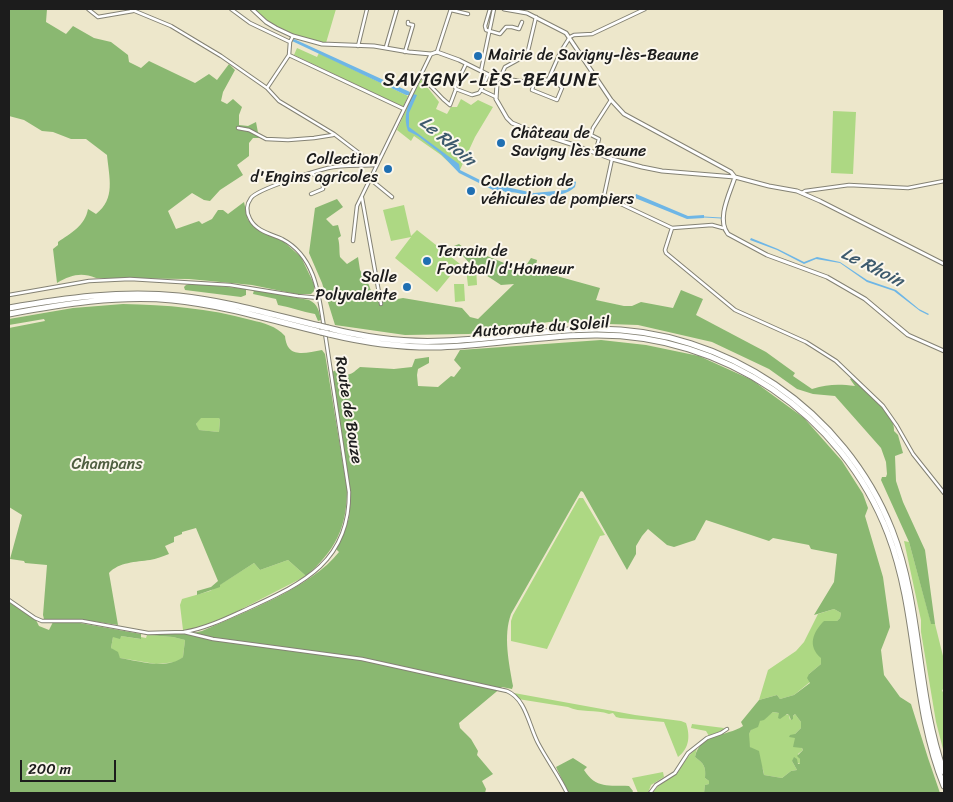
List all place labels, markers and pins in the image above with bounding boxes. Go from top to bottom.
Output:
place label: Mairie de Savigny-lès-Beaune [488,46,699,66]
marker: Mairie de Savigny-lès-Beaune [472,50,484,62]
place label: Château de Savigny lès Beaune [511,124,646,162]
marker: Château de Savigny lès Beaune [495,137,507,149]
place label: Collection d'Engins agricoles [250,150,378,188]
marker: Collection d'Engins agricoles [382,163,394,175]
place label: Collection de véhicules de pompiers [481,172,634,210]
marker: Collection de véhicules de pompiers [465,185,477,197]
place label: Terrain de Football d'Honneur [437,242,573,280]
marker: Terrain de Football d'Honneur [421,255,433,267]
place label: Salle Polyvalente [315,268,397,306]
marker: Salle Polyvalente [401,281,413,293]

